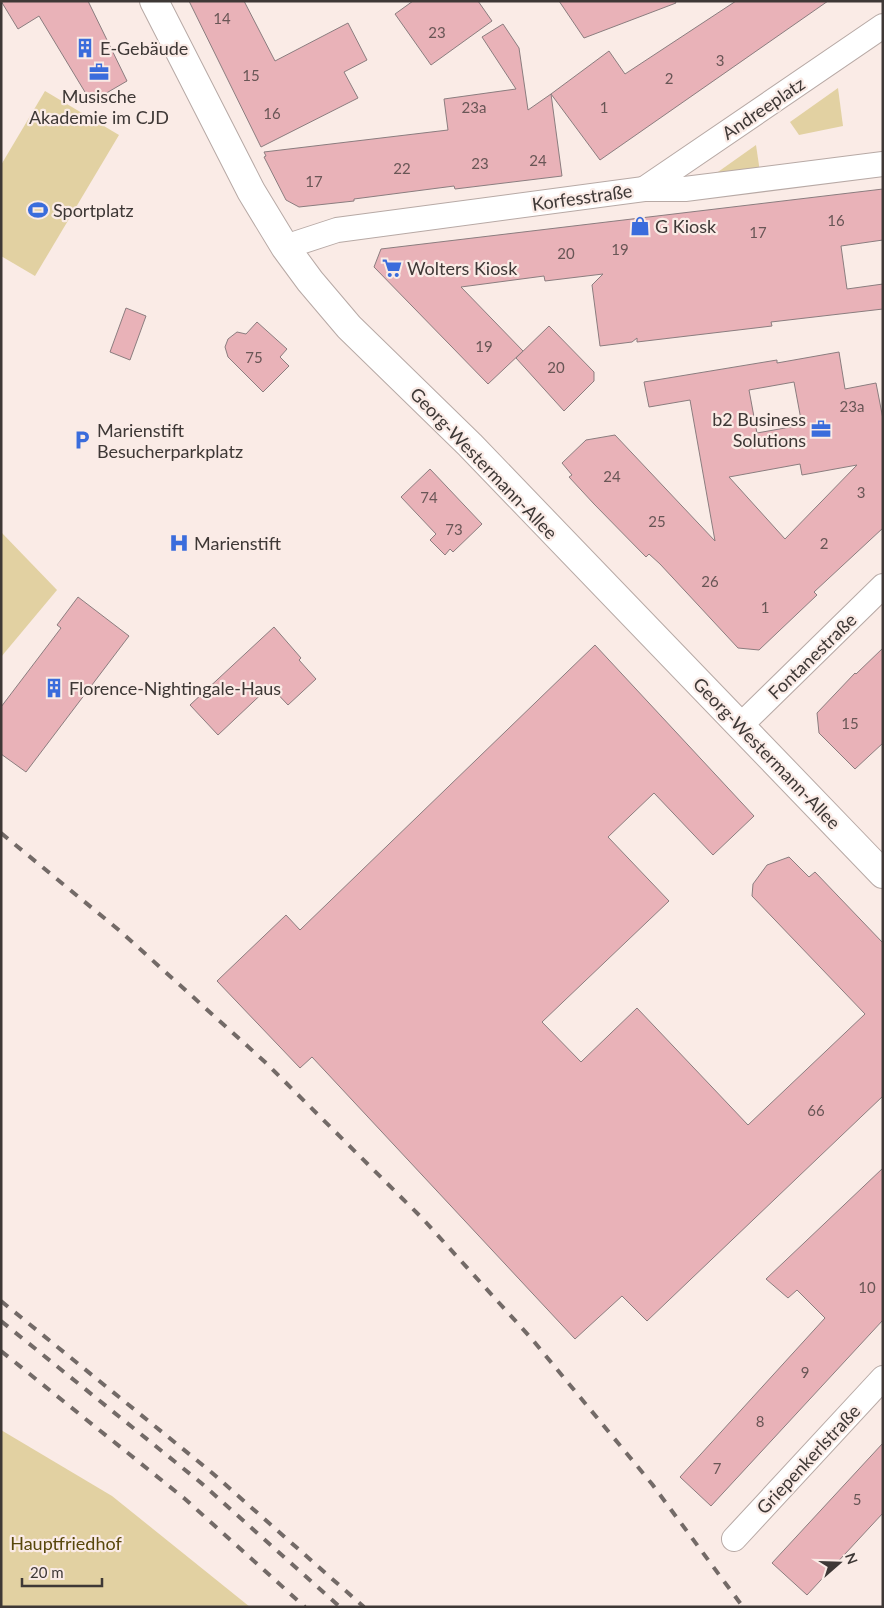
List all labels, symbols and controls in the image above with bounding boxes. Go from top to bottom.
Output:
house number: 14 [213,9,231,27]
house number: 23 [428,23,446,41]
building icon: E-Gebäude [74,37,96,59]
place label: E-Gebäude [100,37,188,59]
house number: 3 [716,51,724,69]
office icon: Musische Akademie im CJD [88,61,110,83]
house number: 15 [242,66,260,84]
house number: 2 [665,69,673,87]
street label: Andreeplatz [717,72,809,144]
place label: Musische Akademie im CJD [29,85,169,128]
house number: 23a [462,98,486,116]
house number: 1 [600,98,608,116]
house number: 16 [263,104,281,122]
house number: 24 [529,151,547,169]
house number: 23 [471,154,489,172]
house number: 22 [393,159,411,177]
house number: 17 [305,172,323,190]
street label: Korfesstraße [531,179,633,215]
sports icon: Sportplatz [27,199,49,221]
place label: Sportplatz [53,199,134,221]
house number: 16 [827,211,845,229]
shop icon: G Kiosk [629,215,651,237]
place label: G Kiosk [655,215,717,237]
house number: 17 [749,223,767,241]
house number: 19 [611,240,629,258]
house number: 20 [557,244,575,262]
supermarket icon: Wolters Kiosk [381,257,403,279]
place label: Wolters Kiosk [407,257,518,279]
house number: 19 [475,337,493,355]
house number: 75 [245,348,263,366]
house number: 20 [547,358,565,376]
street label: Georg-Westermann-Allee [406,383,562,543]
house number: 23a [840,397,864,415]
place label: b2 Business Solutions [712,408,806,451]
office icon: b2 Business Solutions [810,418,832,440]
place label: Marienstift Besucherparkplatz [97,419,243,462]
parking icon: Marienstift Besucherparkplatz [71,429,93,451]
house number: 24 [603,467,621,485]
house number: 3 [857,483,865,501]
house number: 74 [420,488,438,506]
house number: 25 [648,512,666,530]
house number: 73 [445,520,463,538]
hospital icon: Marienstift [168,532,190,554]
place label: Marienstift [194,532,282,554]
house number: 2 [820,534,828,552]
house number: 26 [701,572,719,590]
house number: 1 [761,598,769,616]
street label: Fontanestraße [763,608,861,704]
street label: Georg-Westermann-Allee [689,673,845,833]
building icon: Florence-Nightingale-Haus [43,677,65,699]
place label: Florence-Nightingale-Haus [69,677,281,699]
house number: 15 [841,714,859,732]
house number: 66 [807,1101,825,1119]
house number: 10 [858,1278,876,1296]
house number: 9 [801,1363,809,1381]
street label: Griepenkerlstraße [752,1400,864,1518]
house number: 8 [756,1412,764,1430]
house number: 7 [713,1459,722,1477]
house number: 5 [853,1490,861,1508]
park label: Hauptfriedhof [10,1532,122,1554]
north arrow [814,1538,864,1588]
text: N [842,1550,862,1566]
scale bar [22,1556,102,1588]
text: 20 m [30,1563,64,1581]

